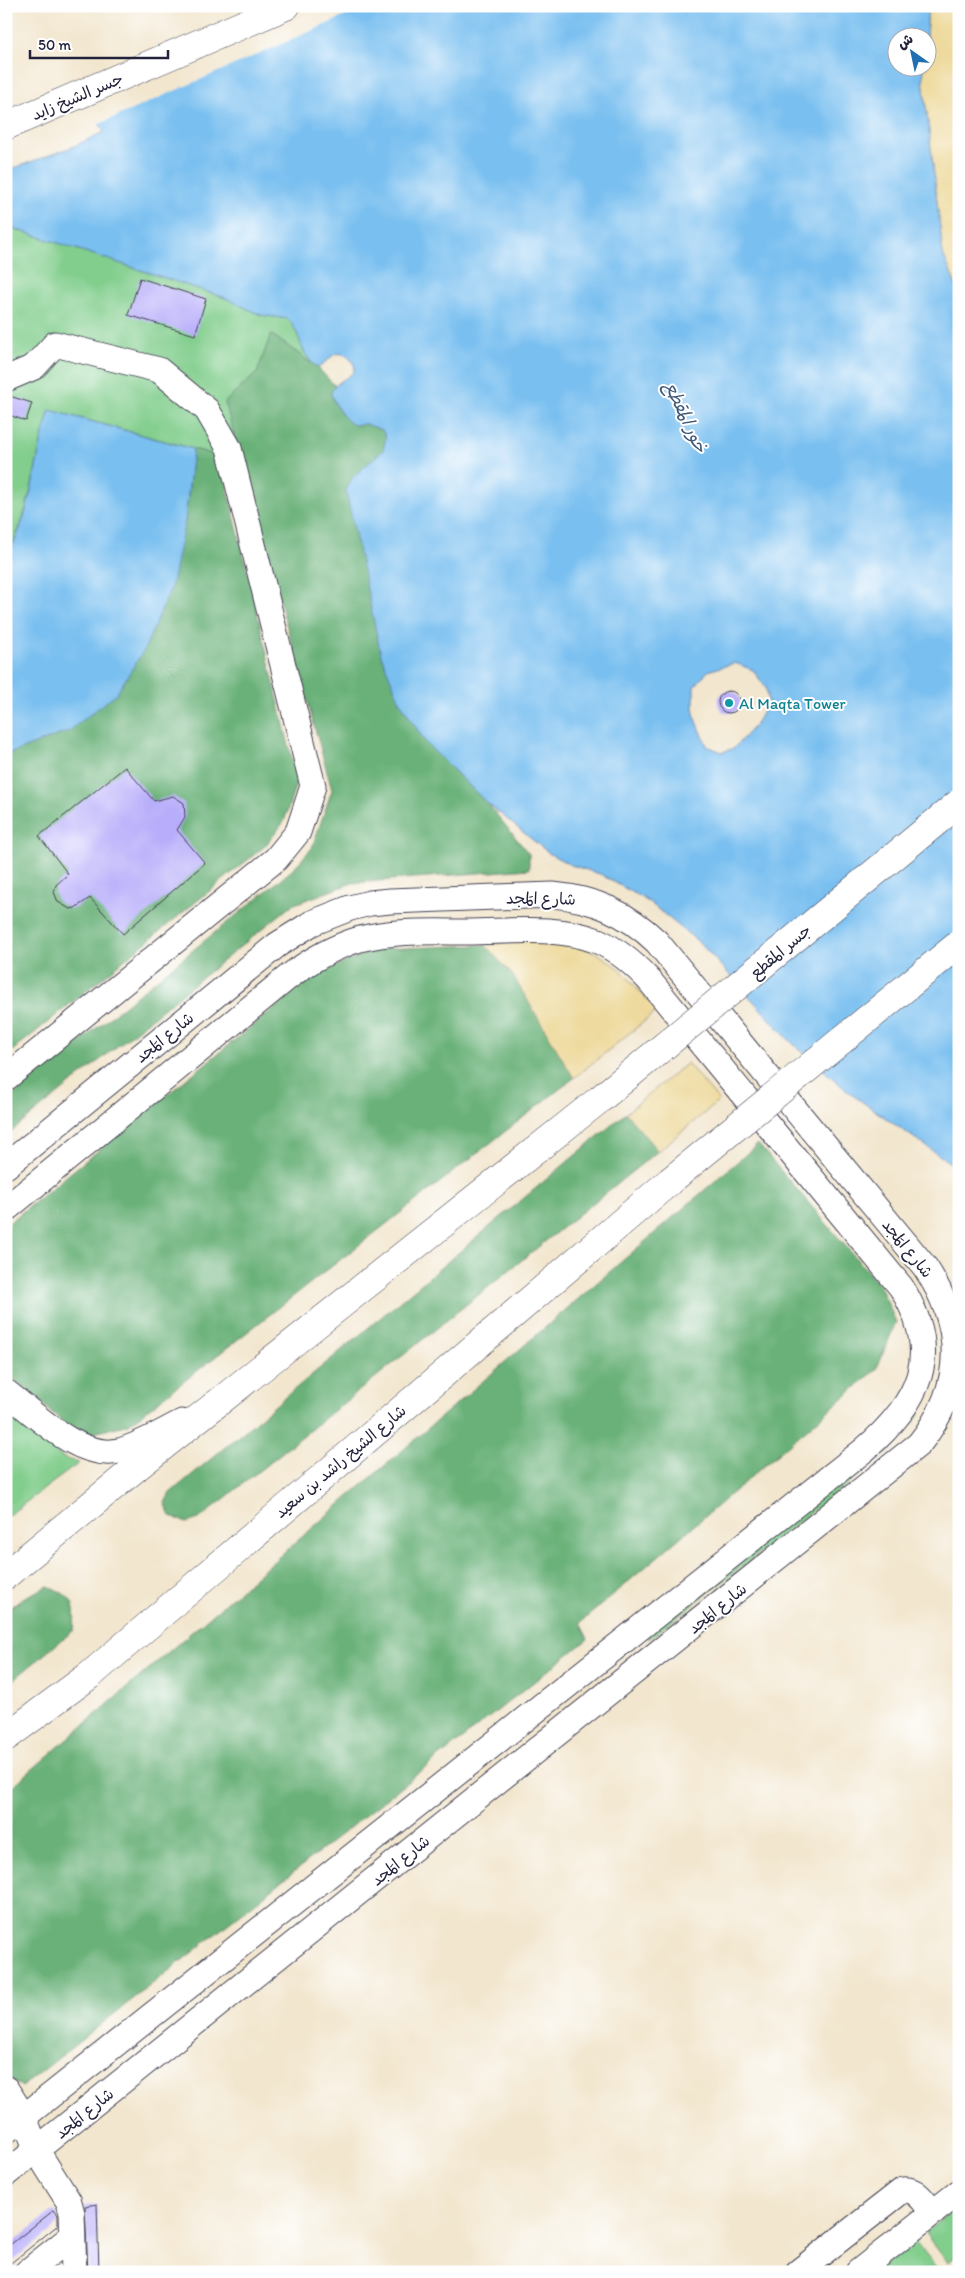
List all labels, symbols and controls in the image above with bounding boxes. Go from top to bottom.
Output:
scale bar [30,28,168,60]
north arrow [888,28,938,78]
text: ش [894,30,916,53]
text: 50 m [38,36,71,54]
street label: جسر الشيخ زايد [29,69,126,125]
water label: خور المقطع [658,377,712,458]
place label: Al Maqta Tower [739,694,846,713]
marker: Al Maqta Tower [723,697,735,709]
street label: شارع المَجد [506,888,576,911]
street label: جسر المقطع [746,920,816,984]
street label: شارع المَجد [131,1008,199,1068]
street label: شارع المَجد [877,1215,937,1283]
street label: شارع الشيخ راشد بن سعيد [271,1401,411,1523]
street label: شارع المَجد [684,1579,752,1639]
street label: شارع المَجد [367,1831,435,1891]
street label: شارع المَجد [51,2084,119,2144]

